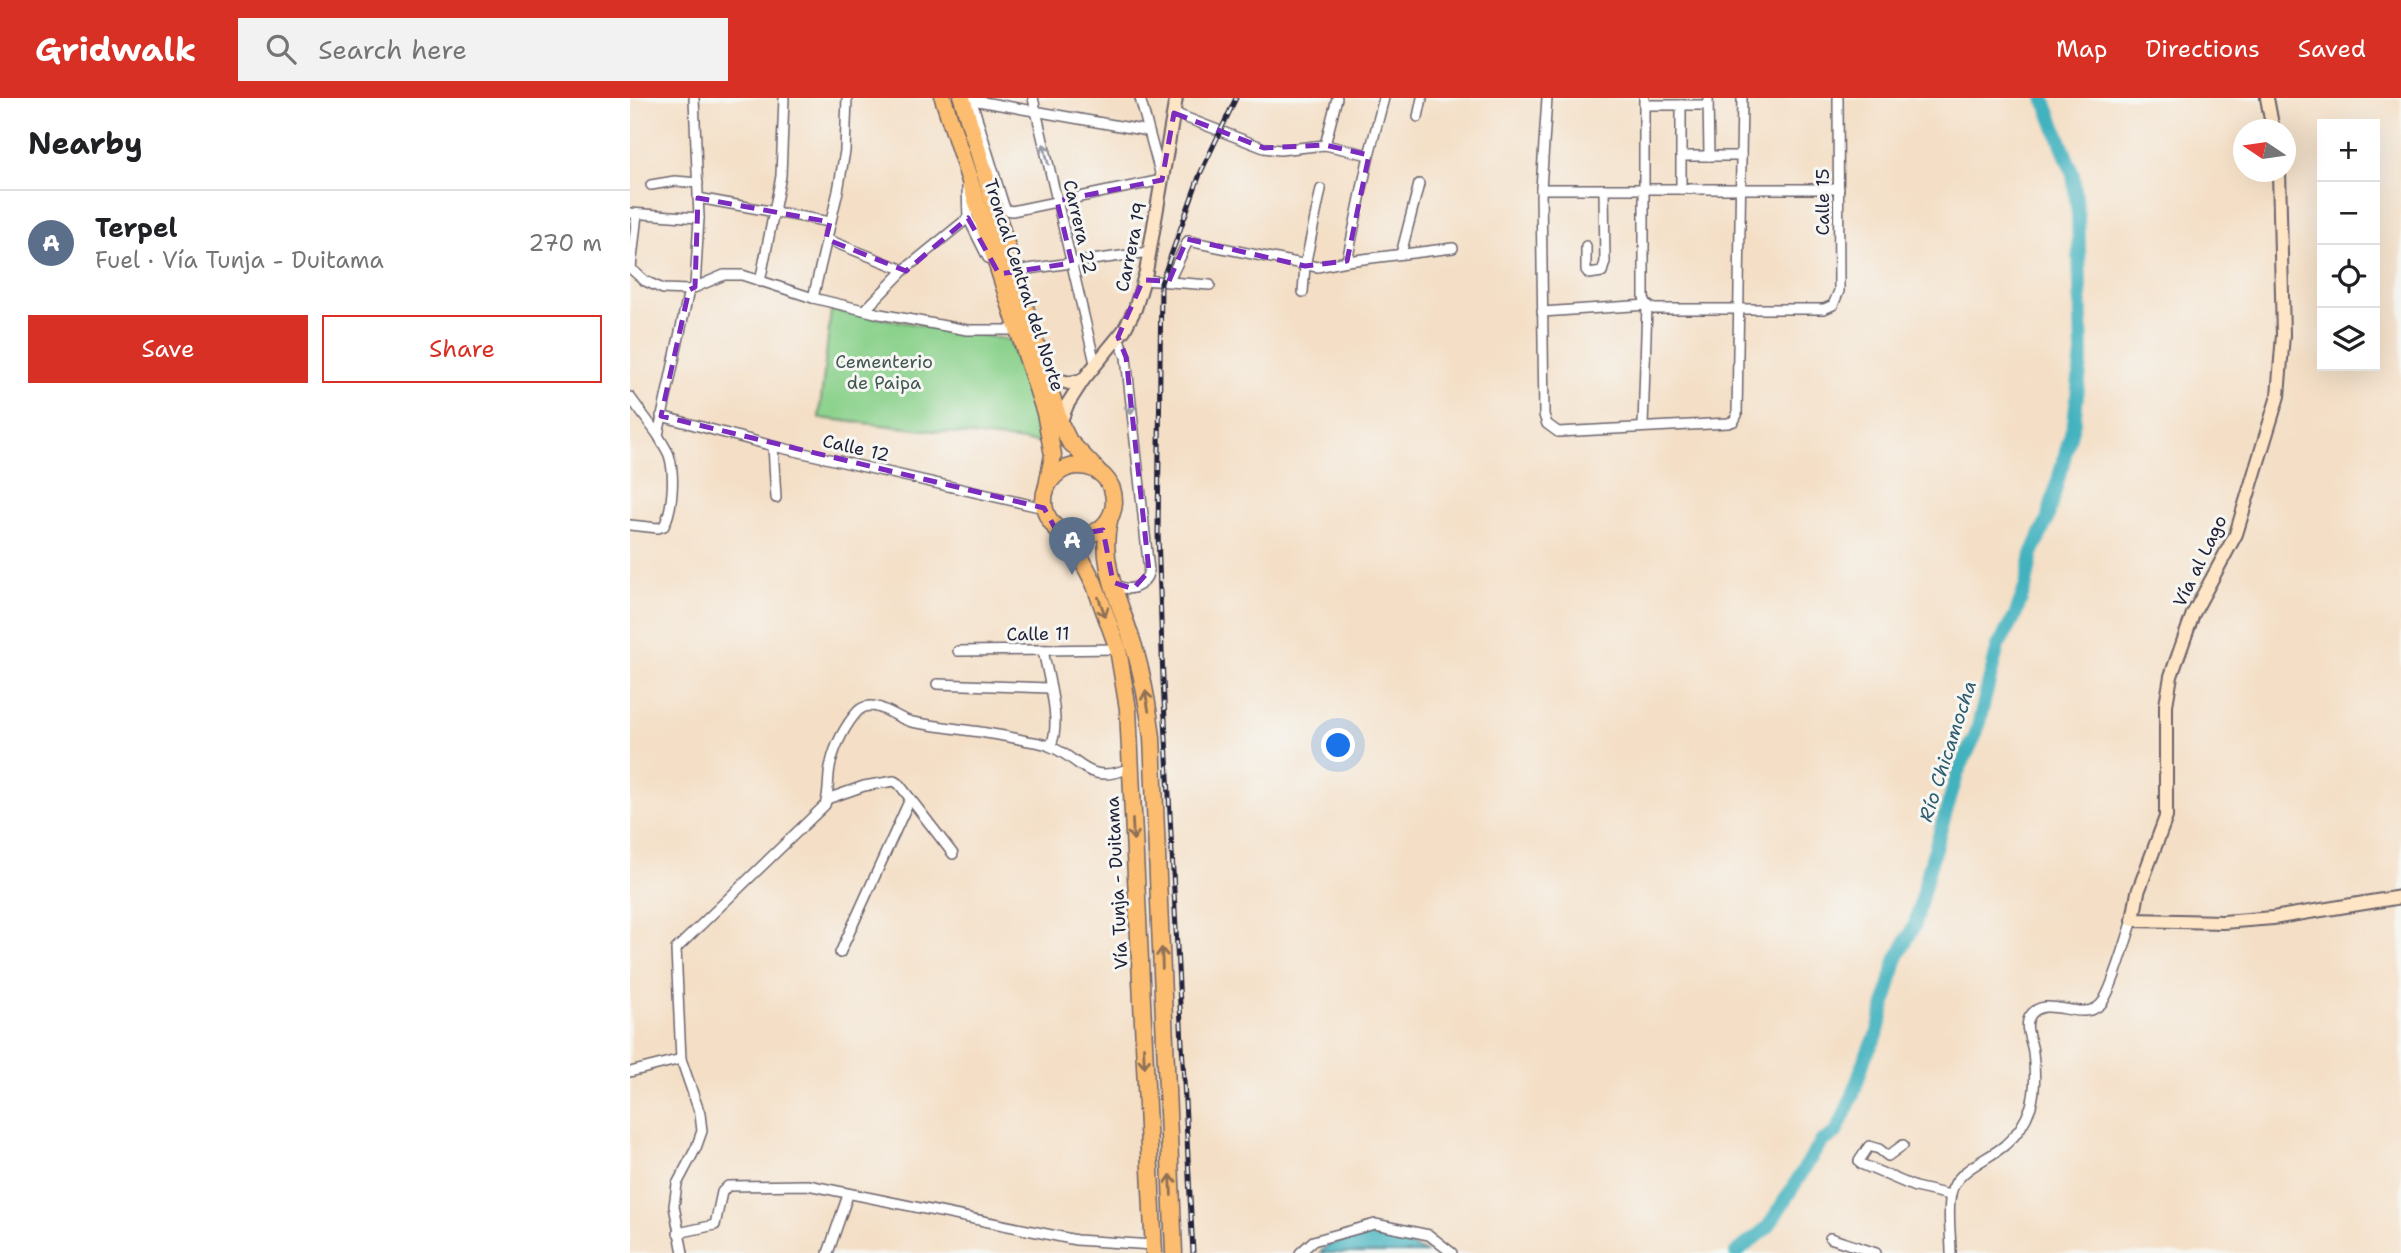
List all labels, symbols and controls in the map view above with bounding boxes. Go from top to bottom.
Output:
search box [238,18,728,81]
text: Gridwalk [35,27,196,72]
icon: search [262,30,300,68]
text: Search here [318,32,467,67]
text: Map [2056,33,2107,65]
text: Directions [2145,33,2260,65]
text: Saved [2298,33,2366,65]
north arrow [2233,119,2296,182]
map controls [2317,119,2380,371]
button: + [2317,119,2380,182]
text: Nearby [28,123,143,164]
one-way arrow [1039,143,1052,166]
street label: Calle 15 [1811,168,1835,236]
street label: Troncal Central del Norte [978,176,1070,394]
street label: Carrera 22 [1058,178,1102,276]
button: − [2317,182,2380,245]
street label: Carrera 19 [1110,200,1152,294]
text: Terpel [95,210,178,245]
text: A [42,228,60,258]
text: 270 m [528,228,602,258]
text: Fuel · Vía Tunja - Duitama [95,245,384,275]
button: locate [2317,245,2380,308]
button: layers [2317,308,2380,371]
button: Save [28,315,308,383]
button: Share [322,315,602,383]
park label: Cementerio de Paipa [835,350,933,395]
one-way arrow [1124,392,1137,415]
street label: Calle 12 [820,429,892,467]
street label: Vía al Lago [2167,511,2233,611]
pin: A [1049,517,1095,575]
one-way arrow [1097,595,1109,617]
street label: Calle 11 [1006,621,1070,647]
water label: Río Chicamocha [1913,677,1982,825]
one-way arrow [1140,690,1153,713]
your location [1321,728,1355,762]
street label: Vía Tunja - Duitama [1100,796,1134,970]
one-way arrow [1127,818,1140,841]
one-way arrow [1155,946,1168,969]
one-way arrow [1138,1046,1151,1069]
one-way arrow [1165,1174,1178,1197]

